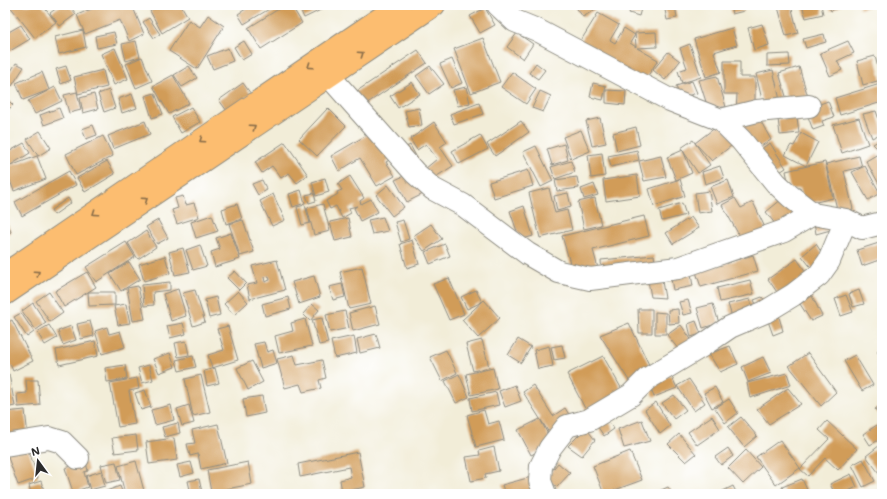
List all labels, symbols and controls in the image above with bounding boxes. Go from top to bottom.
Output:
one-way arrow [356,52,363,59]
one-way arrow [307,61,314,69]
one-way arrow [249,124,256,132]
one-way arrow [200,135,207,142]
one-way arrow [141,197,148,205]
one-way arrow [92,208,99,216]
one-way arrow [33,271,40,278]
north arrow [18,441,58,481]
text: N [29,443,41,459]

